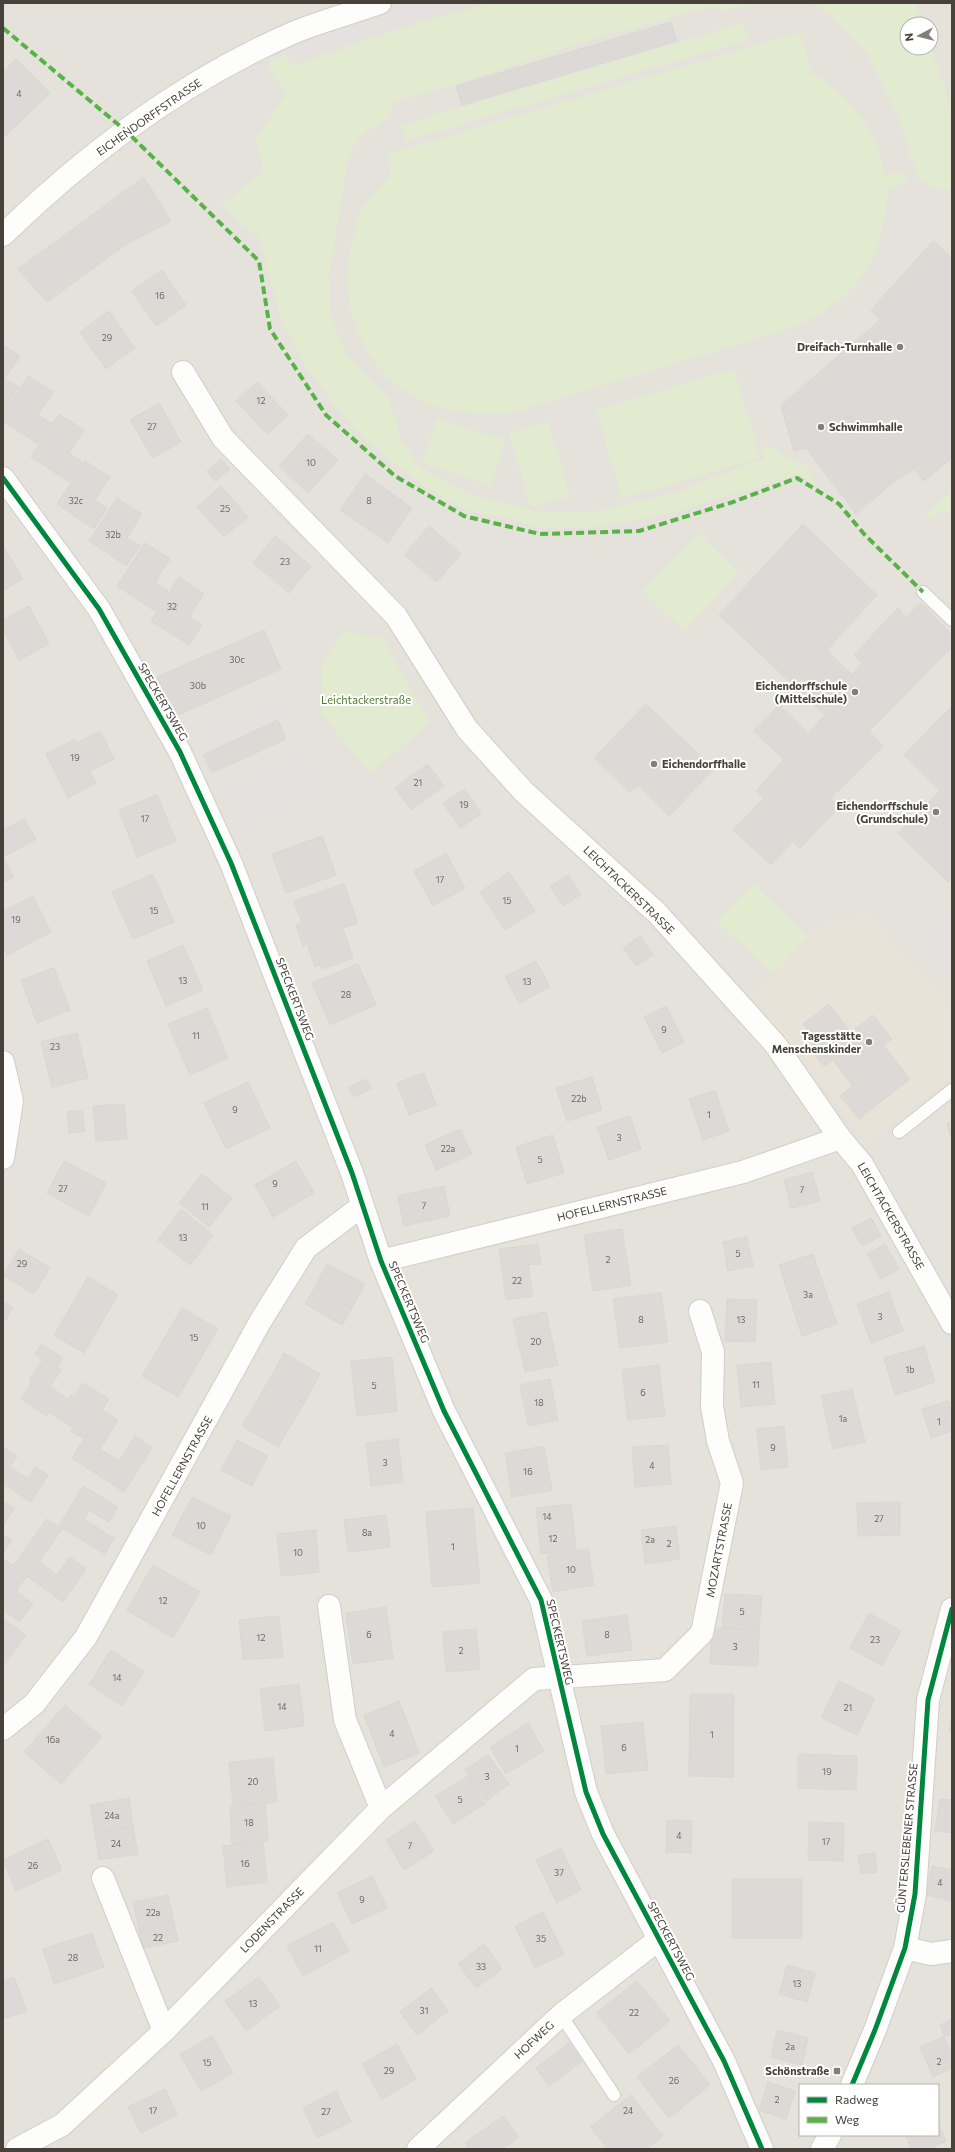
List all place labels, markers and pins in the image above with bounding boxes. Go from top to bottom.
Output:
place label: Dreifach-Turnhalle [797,340,892,353]
marker: Dreifach-Turnhalle [895,342,905,352]
place label: Schwimmhalle [829,420,903,433]
marker: Schwimmhalle [816,422,826,432]
place label: Eichendorffschule (Mittelschule) [755,679,847,705]
marker: Eichendorffschule (Mittelschule) [850,687,860,697]
place label: Eichendorffhalle [662,757,746,770]
marker: Eichendorffhalle [649,759,659,769]
place label: Eichendorffschule (Grundschule) [836,799,928,825]
marker: Eichendorffschule (Grundschule) [931,807,941,817]
place label: Tagesstätte Menschenskinder [772,1029,861,1055]
marker: Tagesstätte Menschenskinder [864,1037,874,1047]
place label: Schönstraße [765,2064,829,2077]
marker: Schönstraße [832,2066,842,2076]

